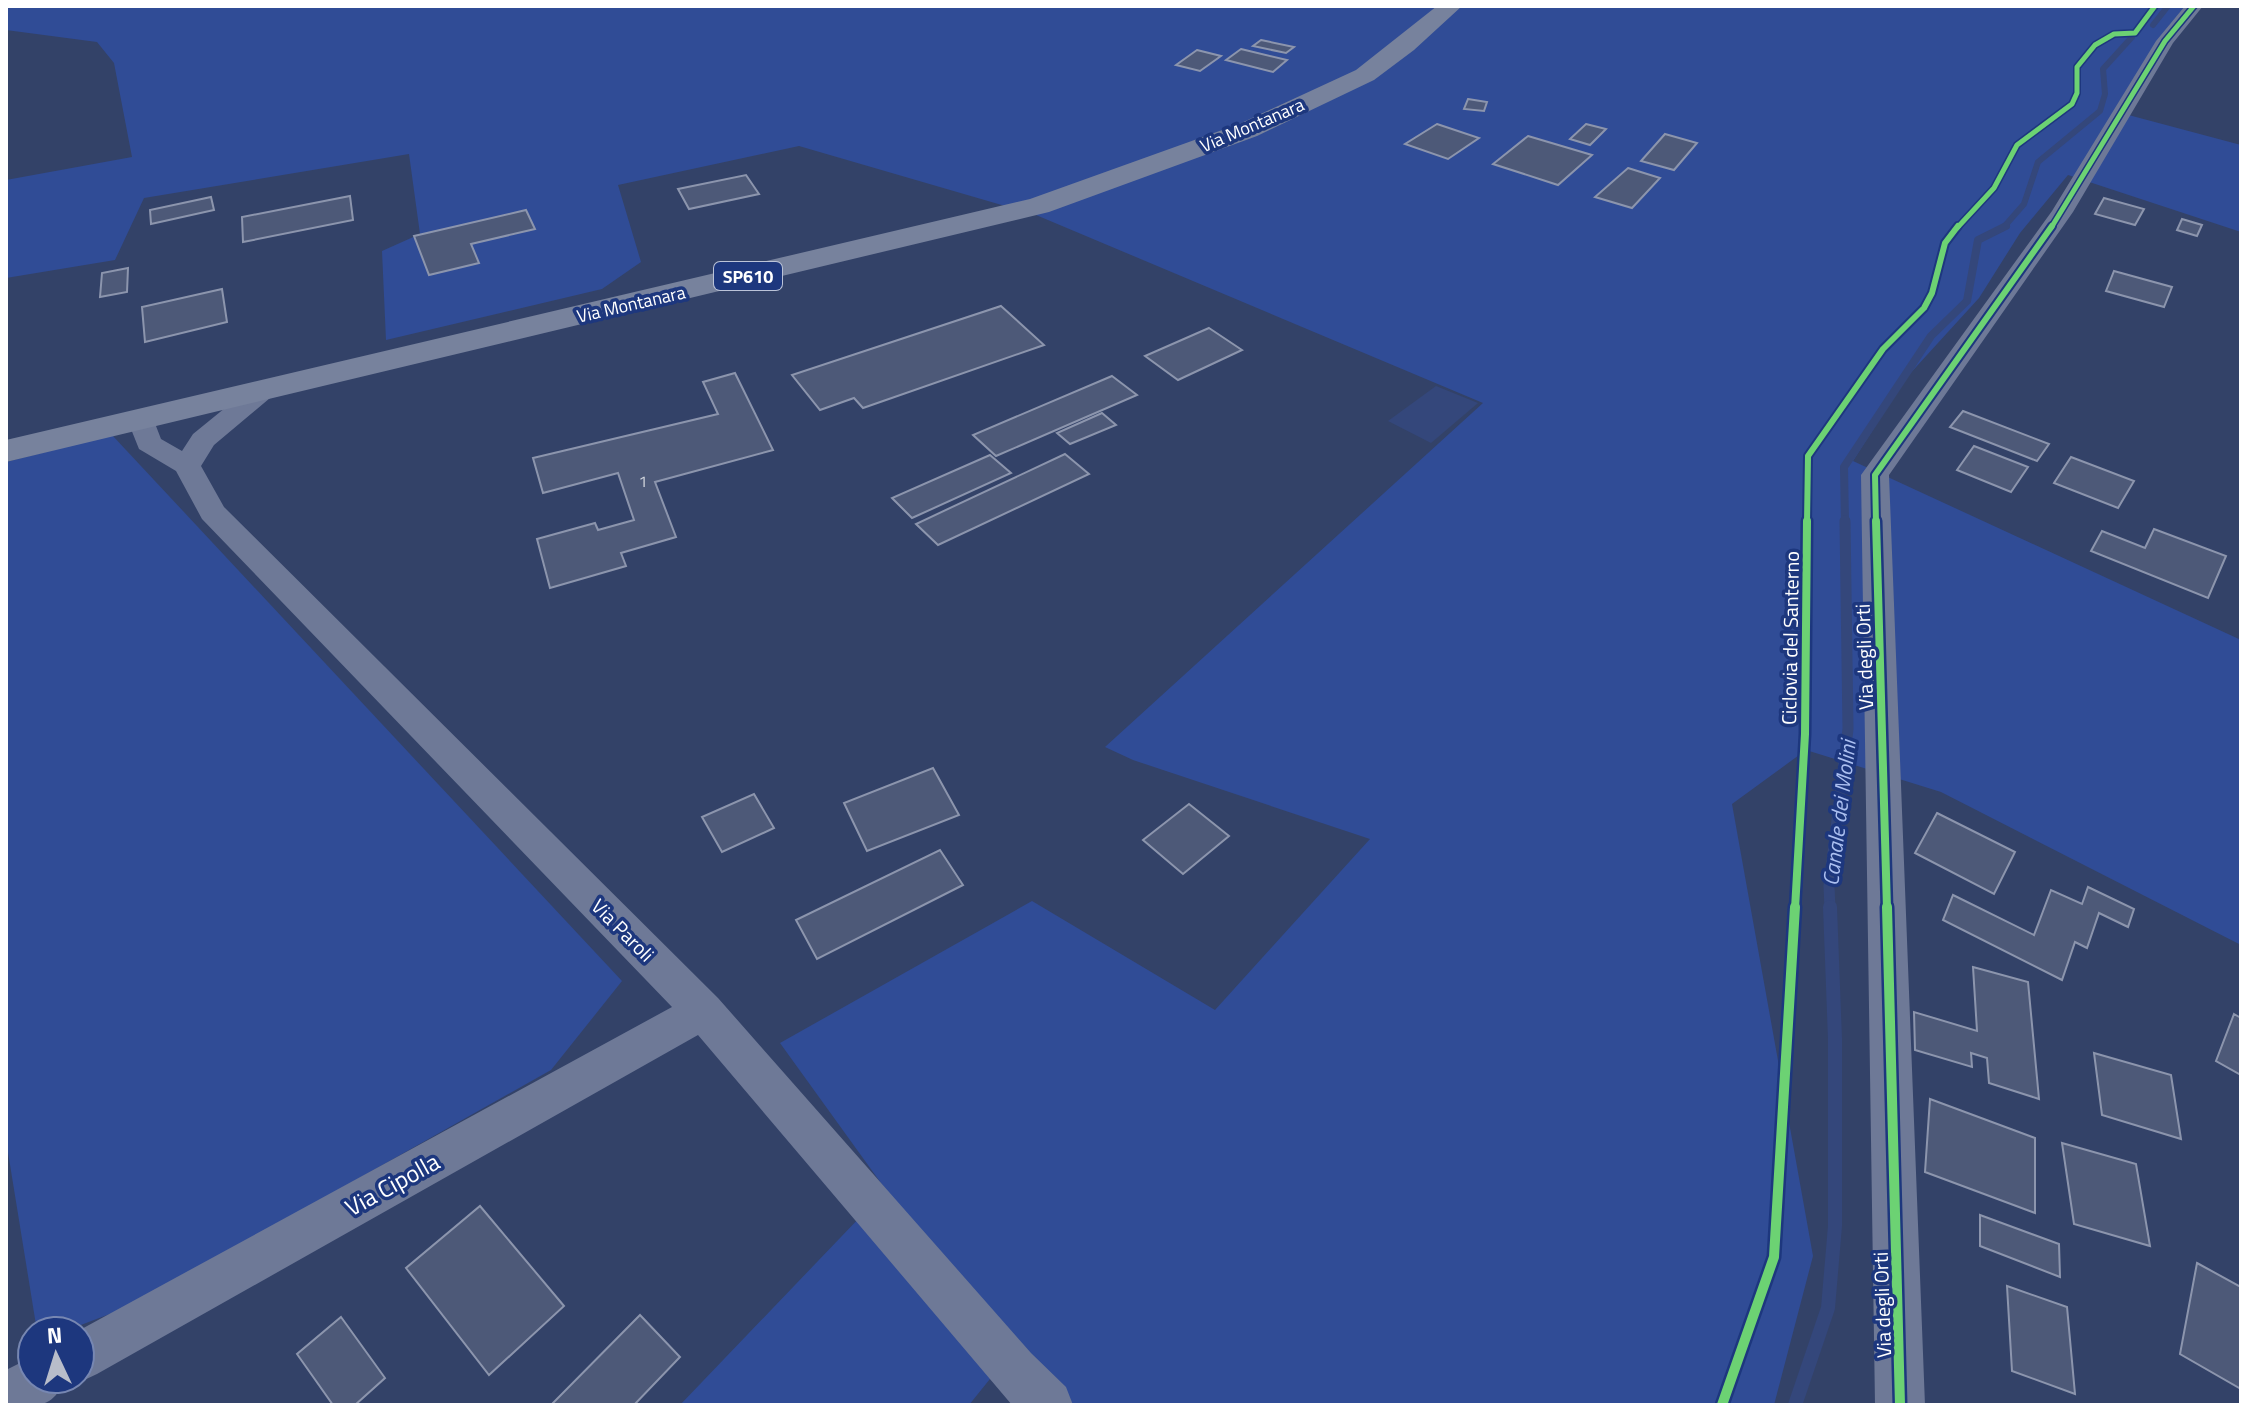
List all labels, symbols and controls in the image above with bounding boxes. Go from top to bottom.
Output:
street label: Via Montanara [1196,91,1308,159]
road number: SP610 [714,262,782,290]
street label: Via Montanara [574,278,688,330]
house number: 1 [639,469,647,493]
street label: Ciclovia del Santerno [1773,551,1807,725]
street label: Via degli Orti [1847,603,1881,711]
water label: Canale dei Molini [1813,736,1865,888]
street label: Via Paroli [584,891,662,969]
street label: Via Cipolla [338,1143,446,1225]
street label: Via degli Orti [1865,1251,1899,1359]
north arrow [16,1315,96,1395]
text: N [46,1318,63,1353]

